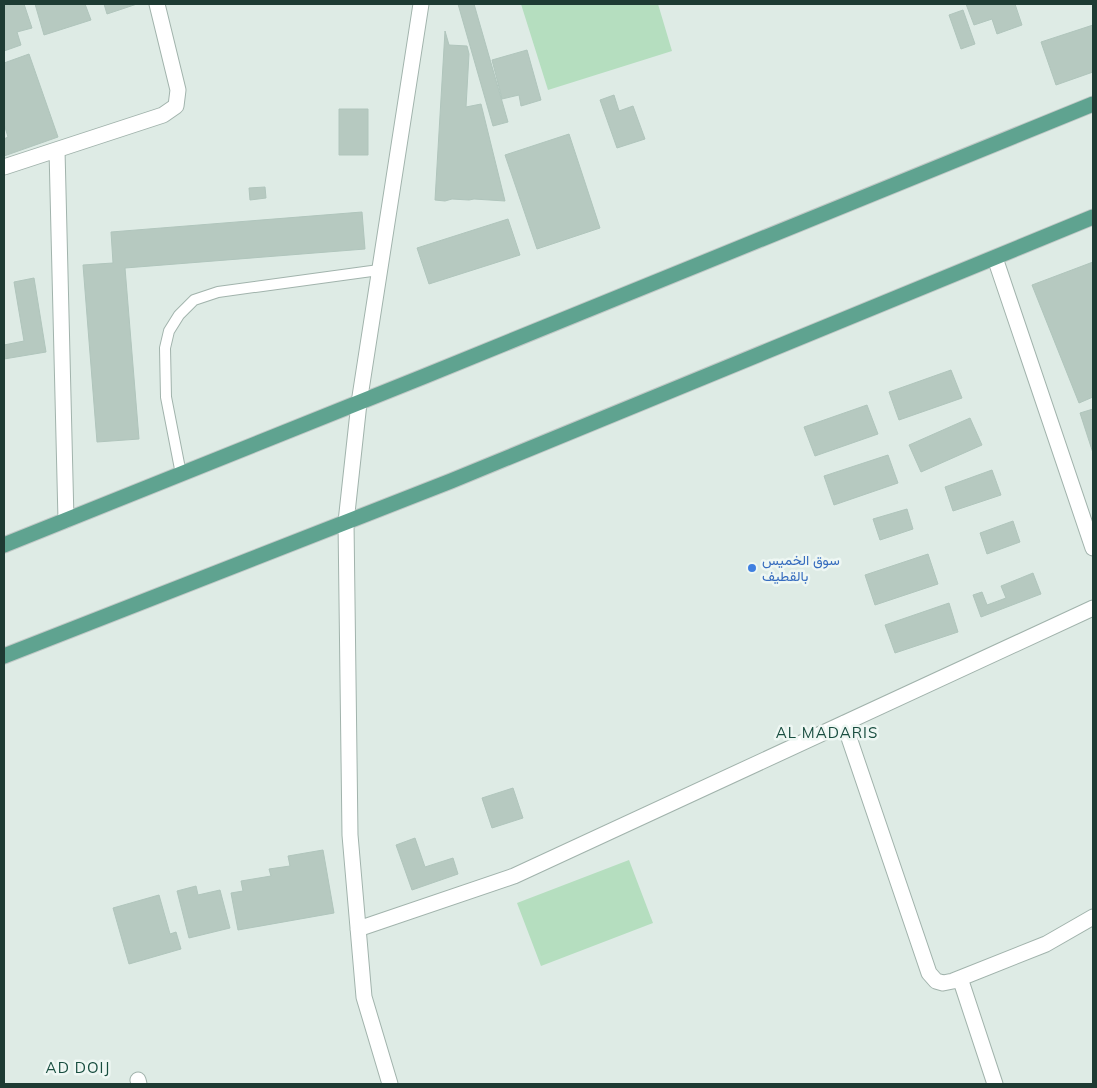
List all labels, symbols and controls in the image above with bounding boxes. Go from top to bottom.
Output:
place label: سوق الخميس بالقطيف [762,551,840,585]
marker: سوق الخميس بالقطيف [746,562,758,574]
district label: AL MADARIS [776,723,878,742]
district label: AD DOIJ [46,1058,110,1077]

